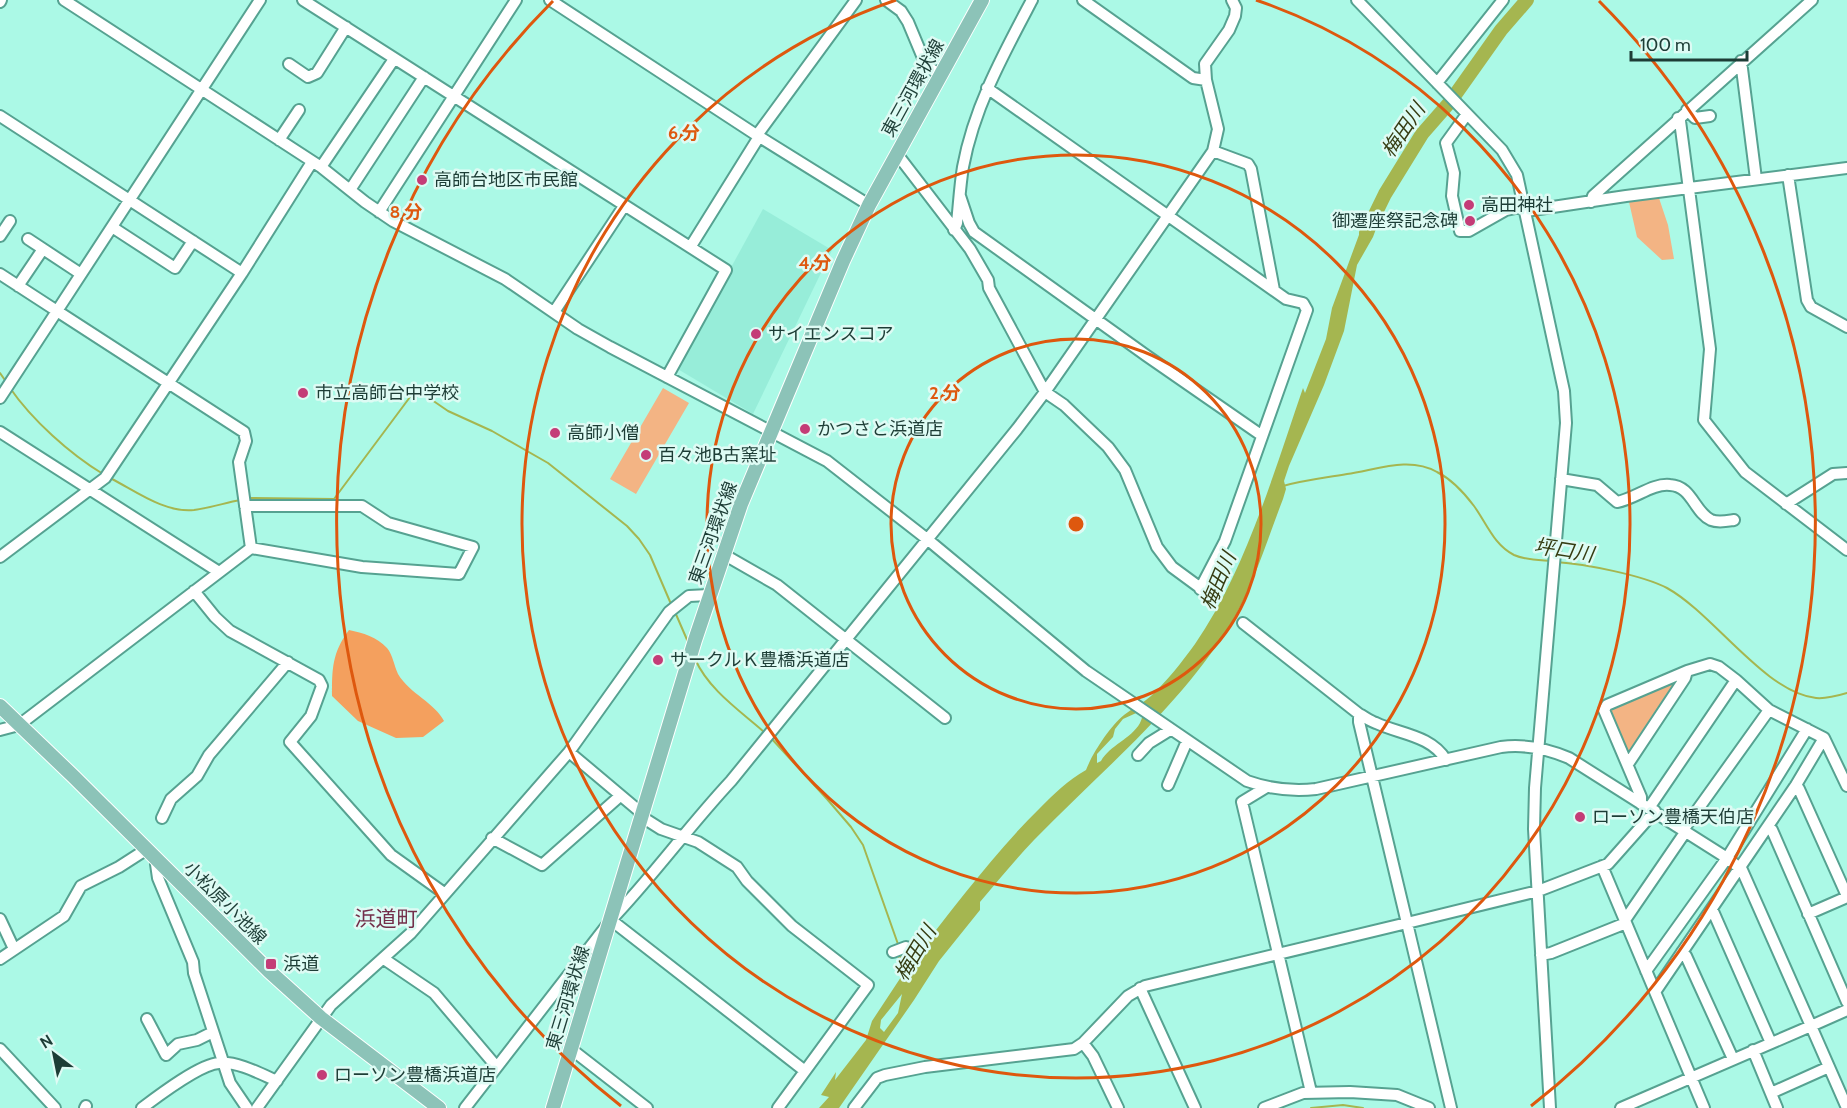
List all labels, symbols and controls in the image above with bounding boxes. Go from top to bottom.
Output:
scale bar [1631,24,1746,62]
text: 100 m [1640,34,1691,56]
street label: 東三河環状線 [877,35,949,141]
water label: 梅田川 [1376,97,1431,162]
text: 6 分 [668,122,700,144]
place label: 高師台地区市民館 [434,169,578,191]
marker: 高師台地区市民館 [415,173,429,187]
place label: 高田神社 [1481,194,1553,216]
marker: 高田神社 [1462,198,1476,212]
text: 8 分 [390,201,422,223]
place label: 御遷座祭記念碑 [1332,210,1458,232]
marker: 御遷座祭記念碑 [1463,214,1477,228]
text: 4 分 [798,252,832,274]
place label: サイエンスコア [768,323,893,345]
marker: サイエンスコア [749,327,763,341]
place label: 市立高師台中学校 [315,382,459,404]
text: 2 分 [929,382,961,404]
marker: 市立高師台中学校 [296,386,310,400]
place label: かつさと浜道店 [817,418,943,440]
place label: 高師小僧 [567,422,639,444]
marker: かつさと浜道店 [798,422,812,436]
marker: 高師小僧 [548,426,562,440]
place label: 百々池B古窯址 [658,444,777,466]
marker: 百々池B古窯址 [639,448,653,462]
street label: 東三河環状線 [684,478,742,588]
centre of rings [1066,514,1086,534]
water label: 坪口川 [1532,533,1597,567]
water label: 梅田川 [1195,547,1242,613]
place label: サークルＫ豊橋浜道店 [670,649,849,671]
marker: サークルＫ豊橋浜道店 [651,653,665,667]
place label: ローソン豊橋天伯店 [1592,806,1754,828]
marker: ローソン豊橋天伯店 [1573,810,1587,824]
street label: 小松原小池線 [179,857,271,949]
district label: 浜道町 [355,906,418,931]
water label: 梅田川 [889,919,942,985]
street label: 東三河環状線 [542,943,594,1053]
place label: 浜道 [283,953,319,975]
marker: 浜道 [264,957,278,971]
north arrow [24,1024,84,1084]
text: N [36,1031,56,1053]
place label: ローソン豊橋浜道店 [334,1064,496,1086]
marker: ローソン豊橋浜道店 [315,1068,329,1082]

